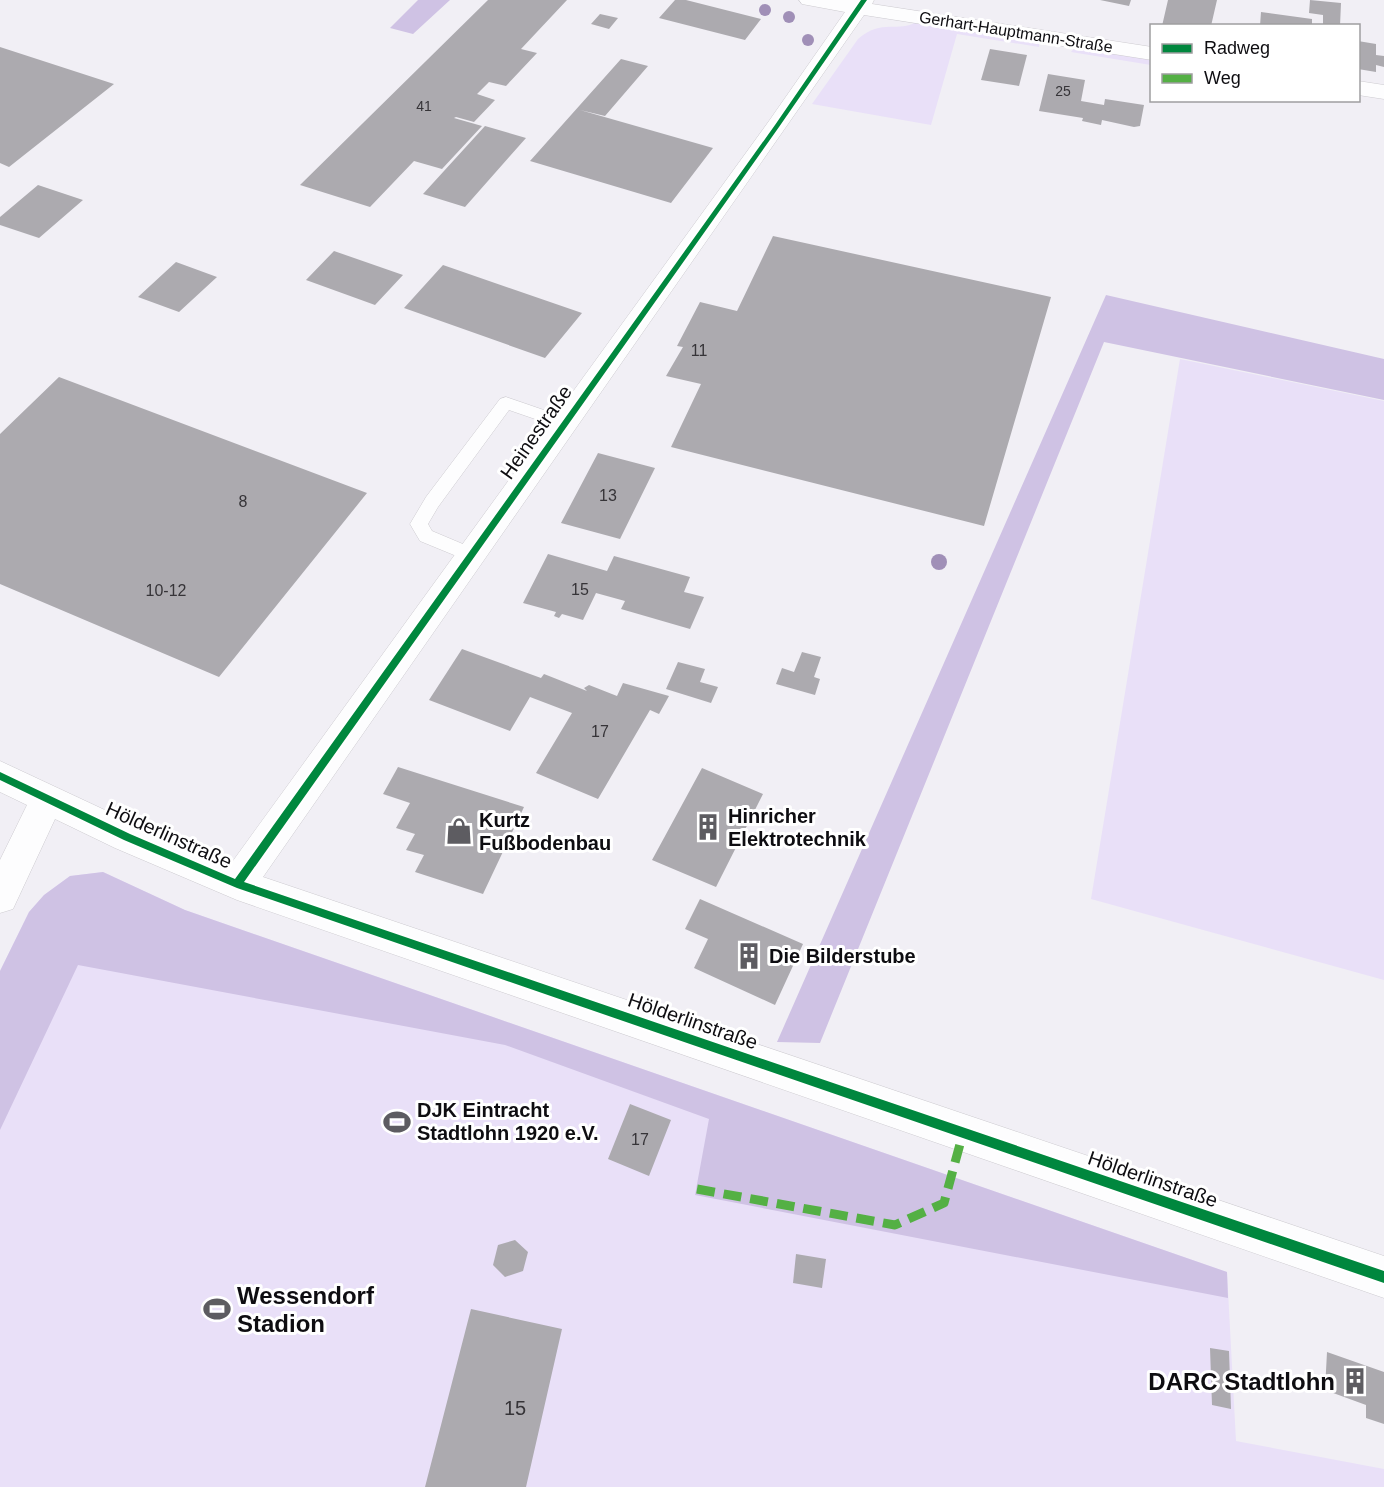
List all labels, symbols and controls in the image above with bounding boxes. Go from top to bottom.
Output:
street label: Gerhart-Hauptmann-Straße [918,8,1114,56]
legend [1150,24,1360,102]
text: Radweg [1204,38,1270,58]
text: Weg [1204,68,1241,88]
house number: 25 [1055,83,1071,99]
house number: 41 [416,98,432,114]
house number: 11 [691,342,707,359]
street label: Heinestraße [496,381,576,483]
house number: 13 [599,487,617,504]
house number: 8 [239,493,248,510]
house number: 15 [571,581,589,598]
house number: 10-12 [146,582,187,599]
house number: 17 [591,723,609,740]
street label: Hölderlinstraße [103,797,235,873]
place label: Hinricher Elektrotechnik [728,805,867,850]
place label: Kurtz Fußbodenbau [479,809,611,854]
building icon: Hinricher Elektrotechnik [693,812,723,842]
shop icon: Kurtz Fußbodenbau [444,816,474,846]
building icon: Die Bilderstube [734,941,764,971]
place label: Die Bilderstube [769,945,916,967]
street label: Hölderlinstraße [625,989,761,1053]
place label: DJK Eintracht Stadtlohn 1920 e.V. [417,1099,599,1144]
sports icon: DJK Eintracht Stadtlohn 1920 e.V. [382,1107,412,1137]
house number: 17 [631,1131,649,1148]
street label: Hölderlinstraße [1085,1147,1221,1211]
place label: Wessendorf Stadion [237,1282,375,1337]
sports icon: Wessendorf Stadion [202,1294,232,1324]
building icon: DARC Stadtlohn [1340,1366,1370,1396]
place label: DARC Stadtlohn [1148,1368,1335,1395]
house number: 15 [504,1397,526,1419]

